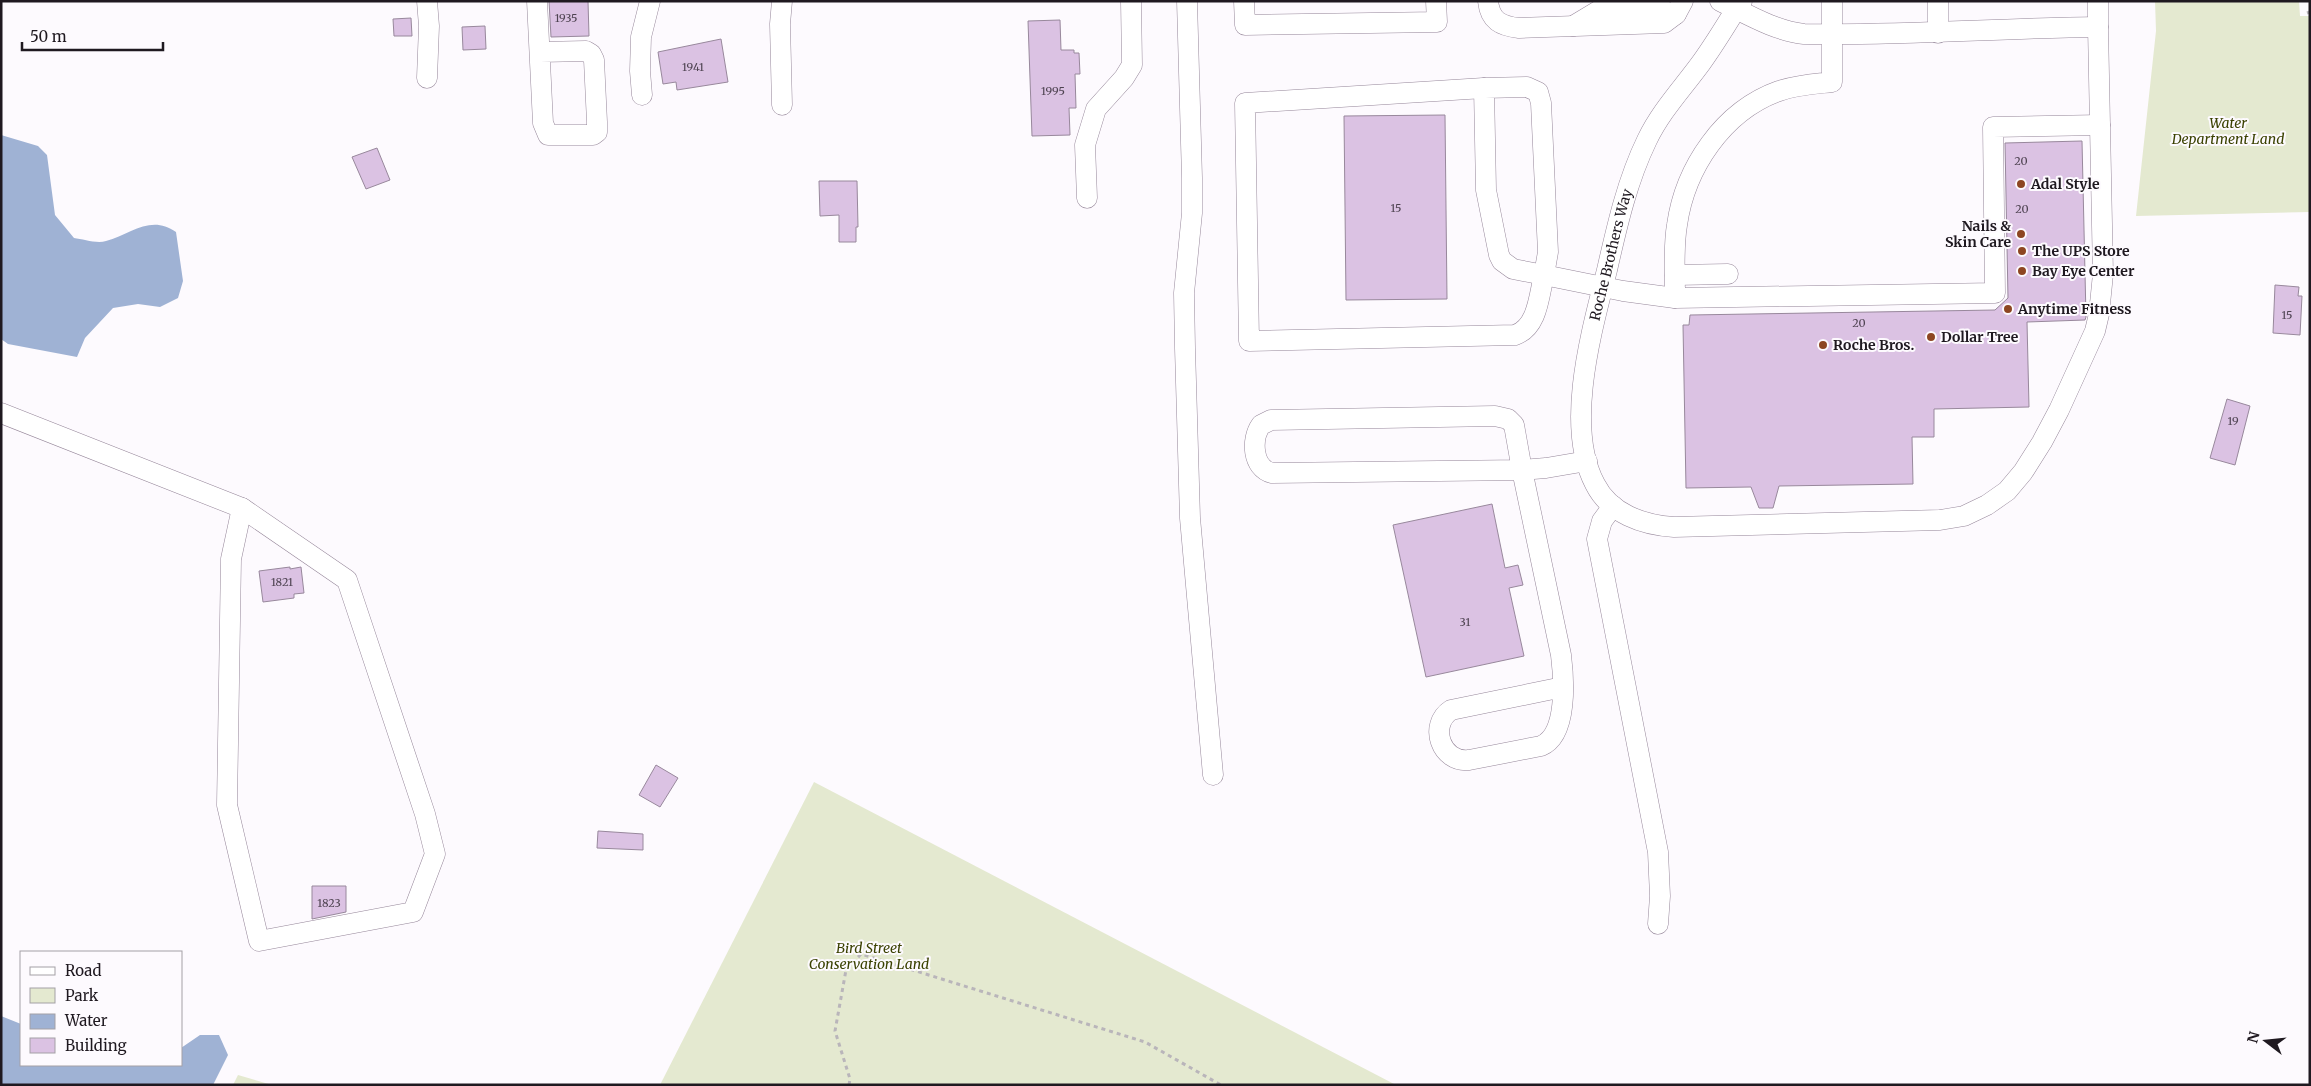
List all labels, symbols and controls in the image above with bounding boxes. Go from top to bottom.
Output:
house number: 1935 [555,11,577,25]
scale bar [22,20,164,52]
text: 50 m [30,27,67,46]
house number: 1941 [682,60,704,74]
house number: 1995 [1041,84,1065,98]
park label: Water Department Land [2171,114,2284,148]
house number: 20 [2014,154,2028,168]
place label: Adal Style [2030,175,2100,193]
marker: Adal Style [2015,178,2027,190]
street label: Roche Brothers Way [1586,186,1637,322]
house number: 15 [1390,201,1402,215]
house number: 20 [2015,202,2029,216]
place label: Nails & Skin Care [1945,217,2011,251]
marker: Nails & Skin Care [2015,228,2027,240]
place label: The UPS Store [2032,242,2130,260]
marker: The UPS Store [2016,245,2028,257]
place label: Bay Eye Center [2032,262,2135,280]
marker: Bay Eye Center [2016,265,2028,277]
place label: Anytime Fitness [2017,300,2131,318]
marker: Anytime Fitness [2002,303,2014,315]
house number: 15 [2281,308,2293,322]
house number: 20 [1852,316,1866,330]
place label: Dollar Tree [1941,328,2019,346]
marker: Dollar Tree [1925,331,1937,343]
place label: Roche Bros. [1833,336,1915,354]
marker: Roche Bros. [1817,339,1829,351]
house number: 19 [2227,414,2239,428]
house number: 1821 [271,575,293,589]
house number: 31 [1460,615,1470,629]
house number: 1823 [317,896,341,910]
park label: Bird Street Conservation Land [809,939,929,973]
legend [20,951,182,1066]
text: Road [65,961,101,980]
text: Park [65,986,99,1005]
text: Water [64,1011,108,1030]
north arrow [2241,1016,2291,1066]
text: N [2243,1030,2264,1045]
text: Building [65,1036,127,1055]

